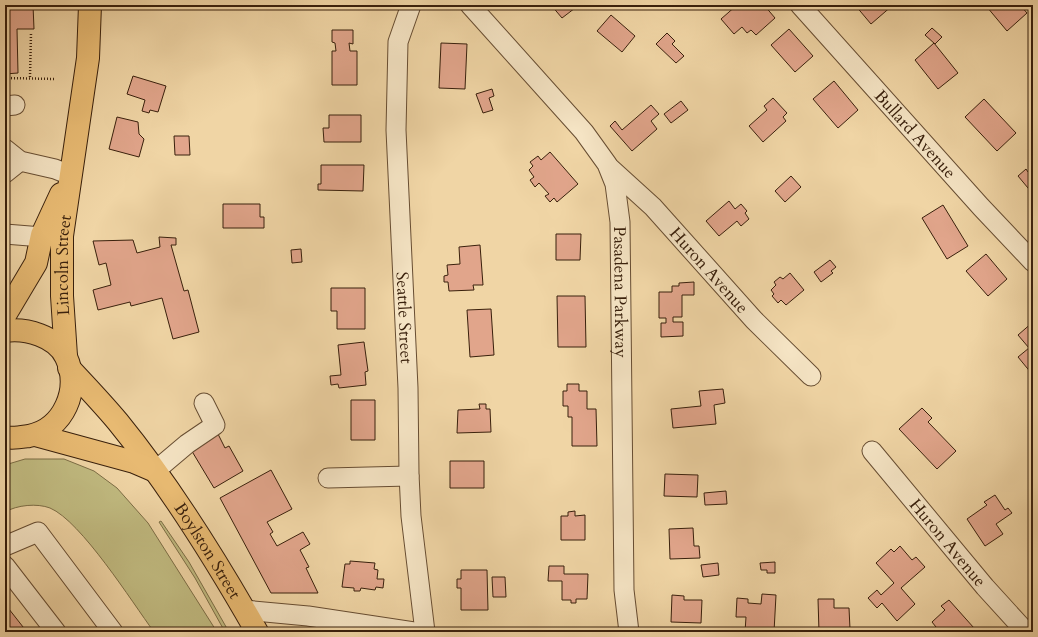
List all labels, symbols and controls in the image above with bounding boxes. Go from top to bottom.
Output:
street label: Bullard Avenue [869,85,961,184]
street label: Lincoln Street [51,213,77,316]
street label: Huron Avenue [664,222,754,318]
street label: Pasadena Parkway [608,226,632,358]
street label: Seattle Street [391,271,418,365]
street label: Huron Avenue [904,494,991,592]
street label: Boylston Street [169,498,247,604]

